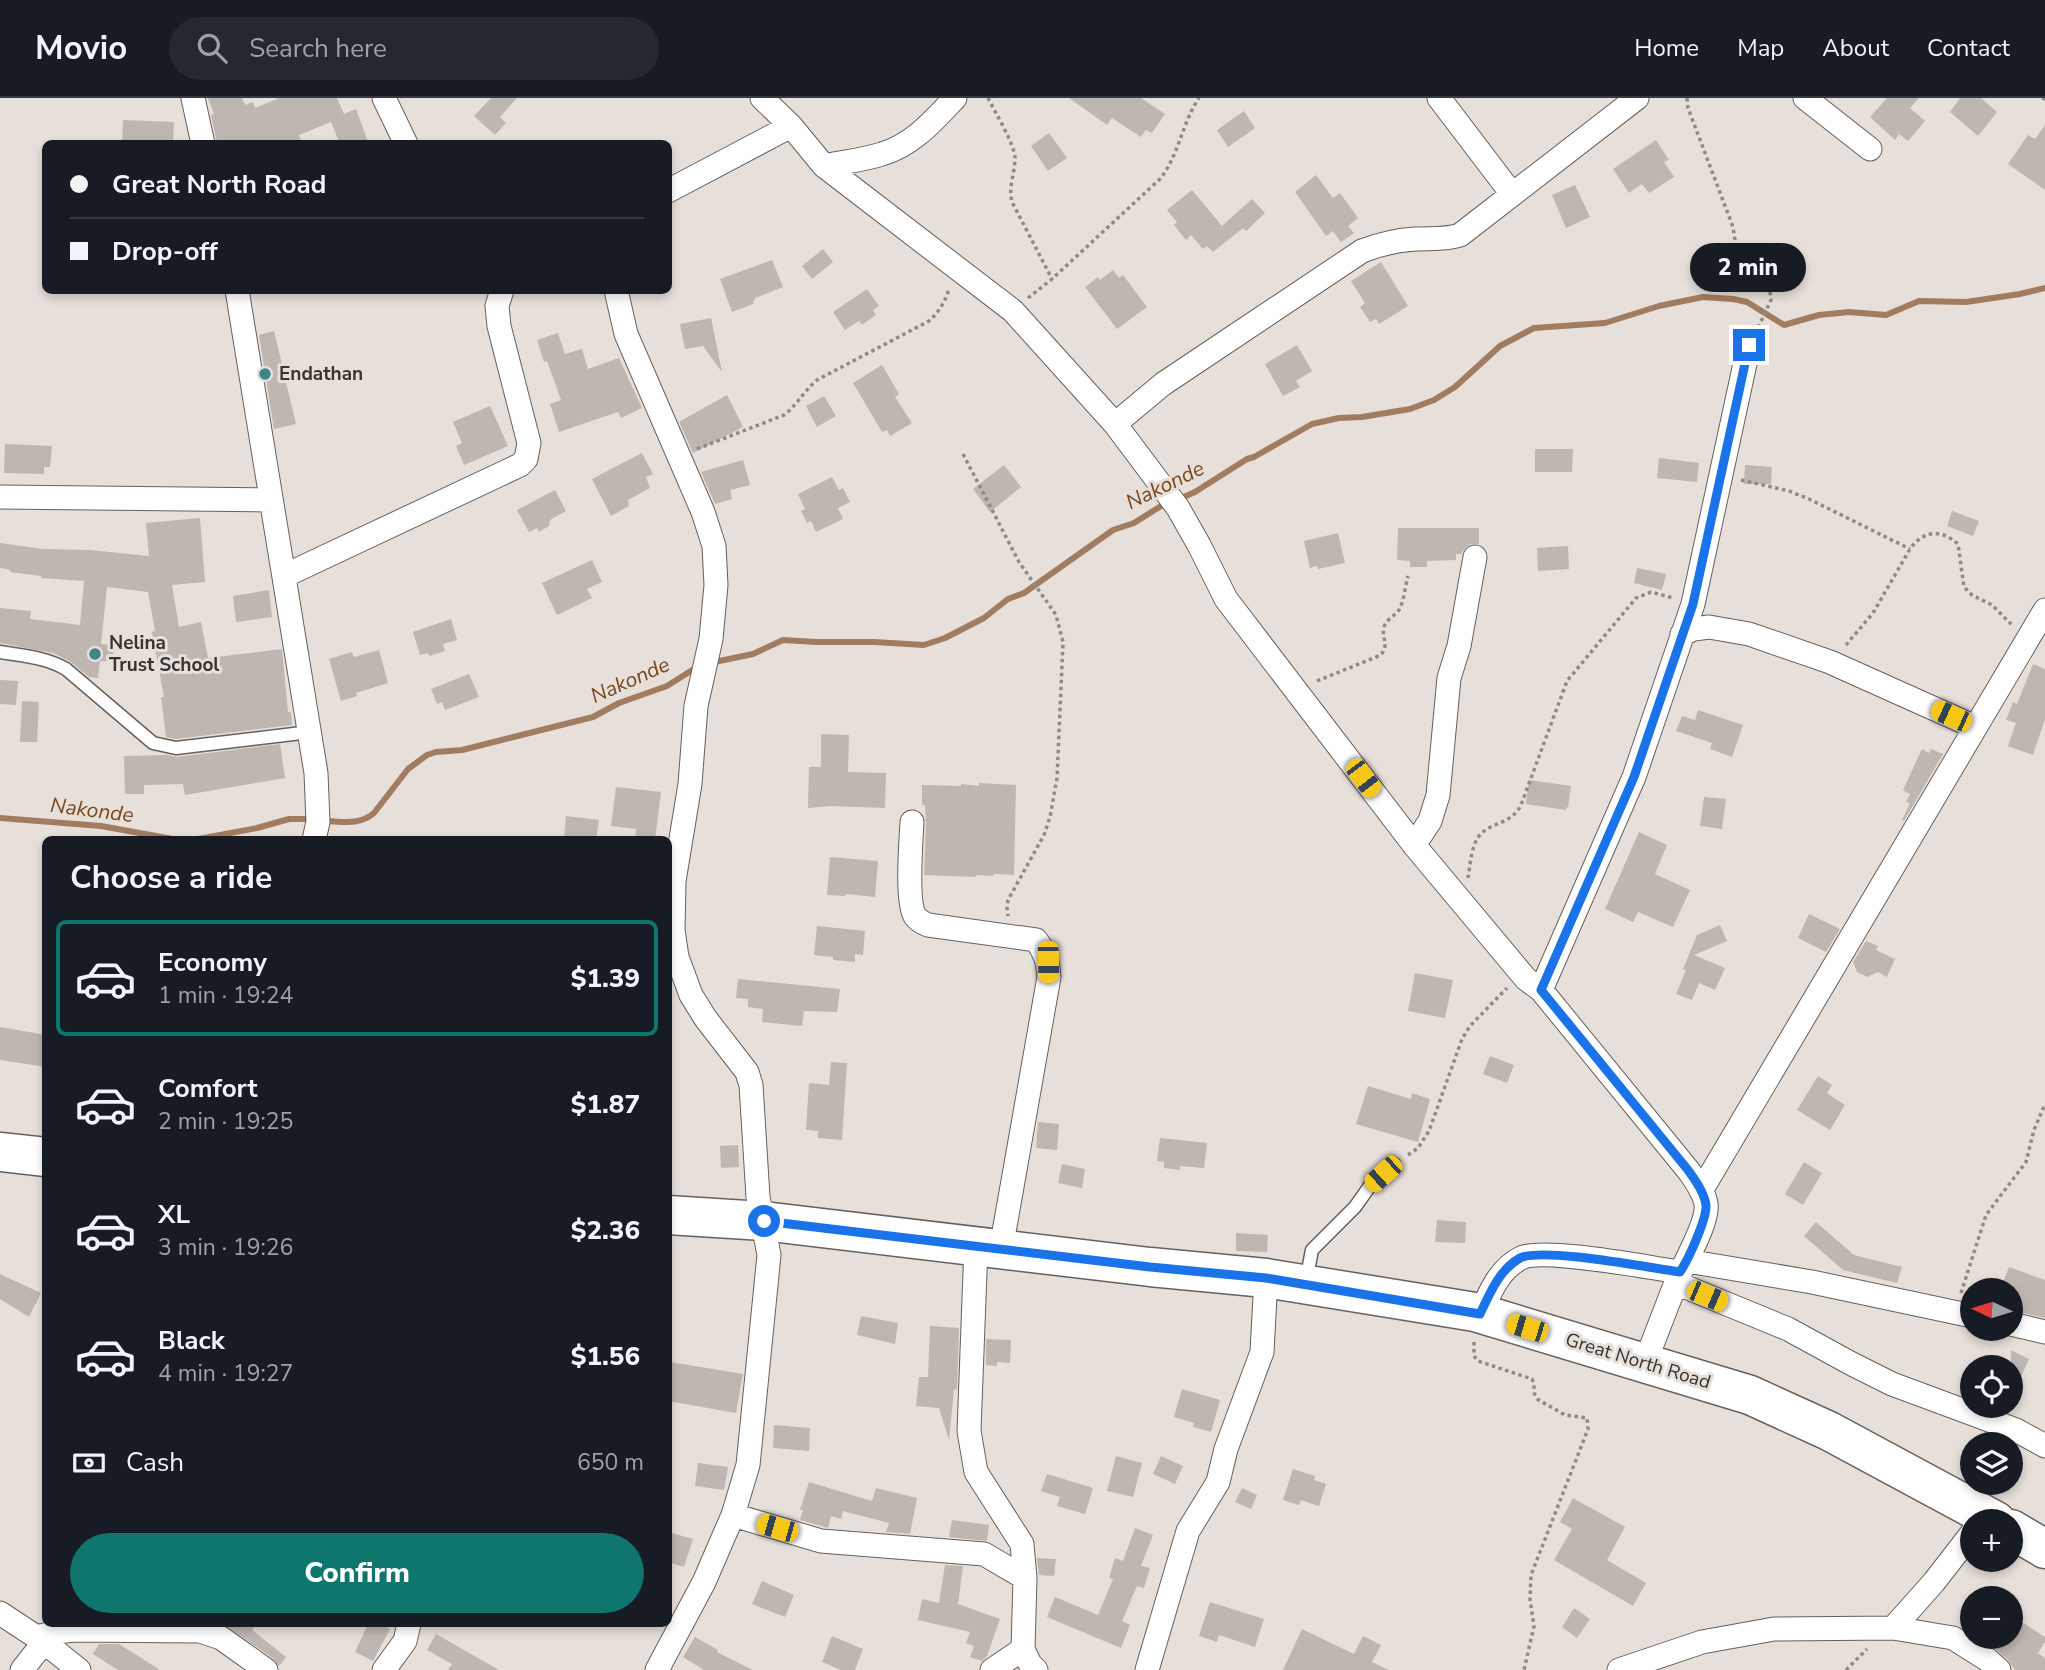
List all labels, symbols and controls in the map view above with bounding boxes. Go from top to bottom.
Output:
search box [169,17,659,80]
text: Movio [35,26,127,71]
icon: search [193,29,231,67]
text: Search here [249,31,387,66]
text: Home [1634,32,1699,64]
text: Map [1737,32,1784,64]
text: About [1822,32,1889,64]
text: Contact [1927,32,2010,64]
text: Great North Road [112,167,326,202]
text: Drop-off [112,234,218,269]
callout: 2 min [1691,244,1807,292]
text: 2 min [1718,252,1778,283]
route end [1733,329,1765,361]
place label: Endathan [279,361,363,387]
marker: Endathan [257,366,273,382]
water label: Nakonde [1121,454,1209,516]
place label: Nelina Trust School [109,630,219,678]
marker: Nelina Trust School [87,646,103,662]
water label: Nakonde [586,650,674,710]
car [1928,698,1975,734]
car [1342,755,1385,801]
water label: Nakonde [49,791,135,829]
text: Choose a ride [70,856,272,899]
car [1038,941,1059,983]
text: Economy [158,945,267,980]
icon: car [74,947,137,1010]
text: $1.39 [571,961,640,996]
text: 1 min · 19:24 [158,980,293,1011]
text: Comfort [158,1071,258,1106]
icon: car [74,1073,137,1136]
text: $1.87 [571,1087,640,1122]
text: 2 min · 19:25 [158,1106,293,1137]
car [1361,1152,1406,1196]
text: XL [158,1197,190,1232]
icon: car [74,1199,137,1262]
route start [748,1205,780,1237]
text: $2.36 [571,1213,640,1248]
text: 3 min · 19:26 [158,1232,293,1263]
car [1684,1278,1731,1314]
north arrow [1960,1278,2023,1340]
map controls [1960,1278,2023,1649]
car [1504,1312,1551,1344]
text: Black [158,1323,225,1358]
icon: car [74,1325,137,1388]
street label: Great North Road [1562,1327,1714,1395]
text: $1.56 [571,1339,640,1374]
button: locate [1960,1355,2023,1418]
text: 4 min · 19:27 [158,1358,293,1389]
button: layers [1960,1432,2023,1495]
icon: cash [70,1444,108,1482]
text: Cash [126,1445,184,1480]
text: 650 m [577,1447,644,1478]
button: + [1960,1509,2023,1572]
car [754,1512,801,1544]
button: Confirm [70,1533,644,1613]
button: − [1960,1586,2023,1649]

